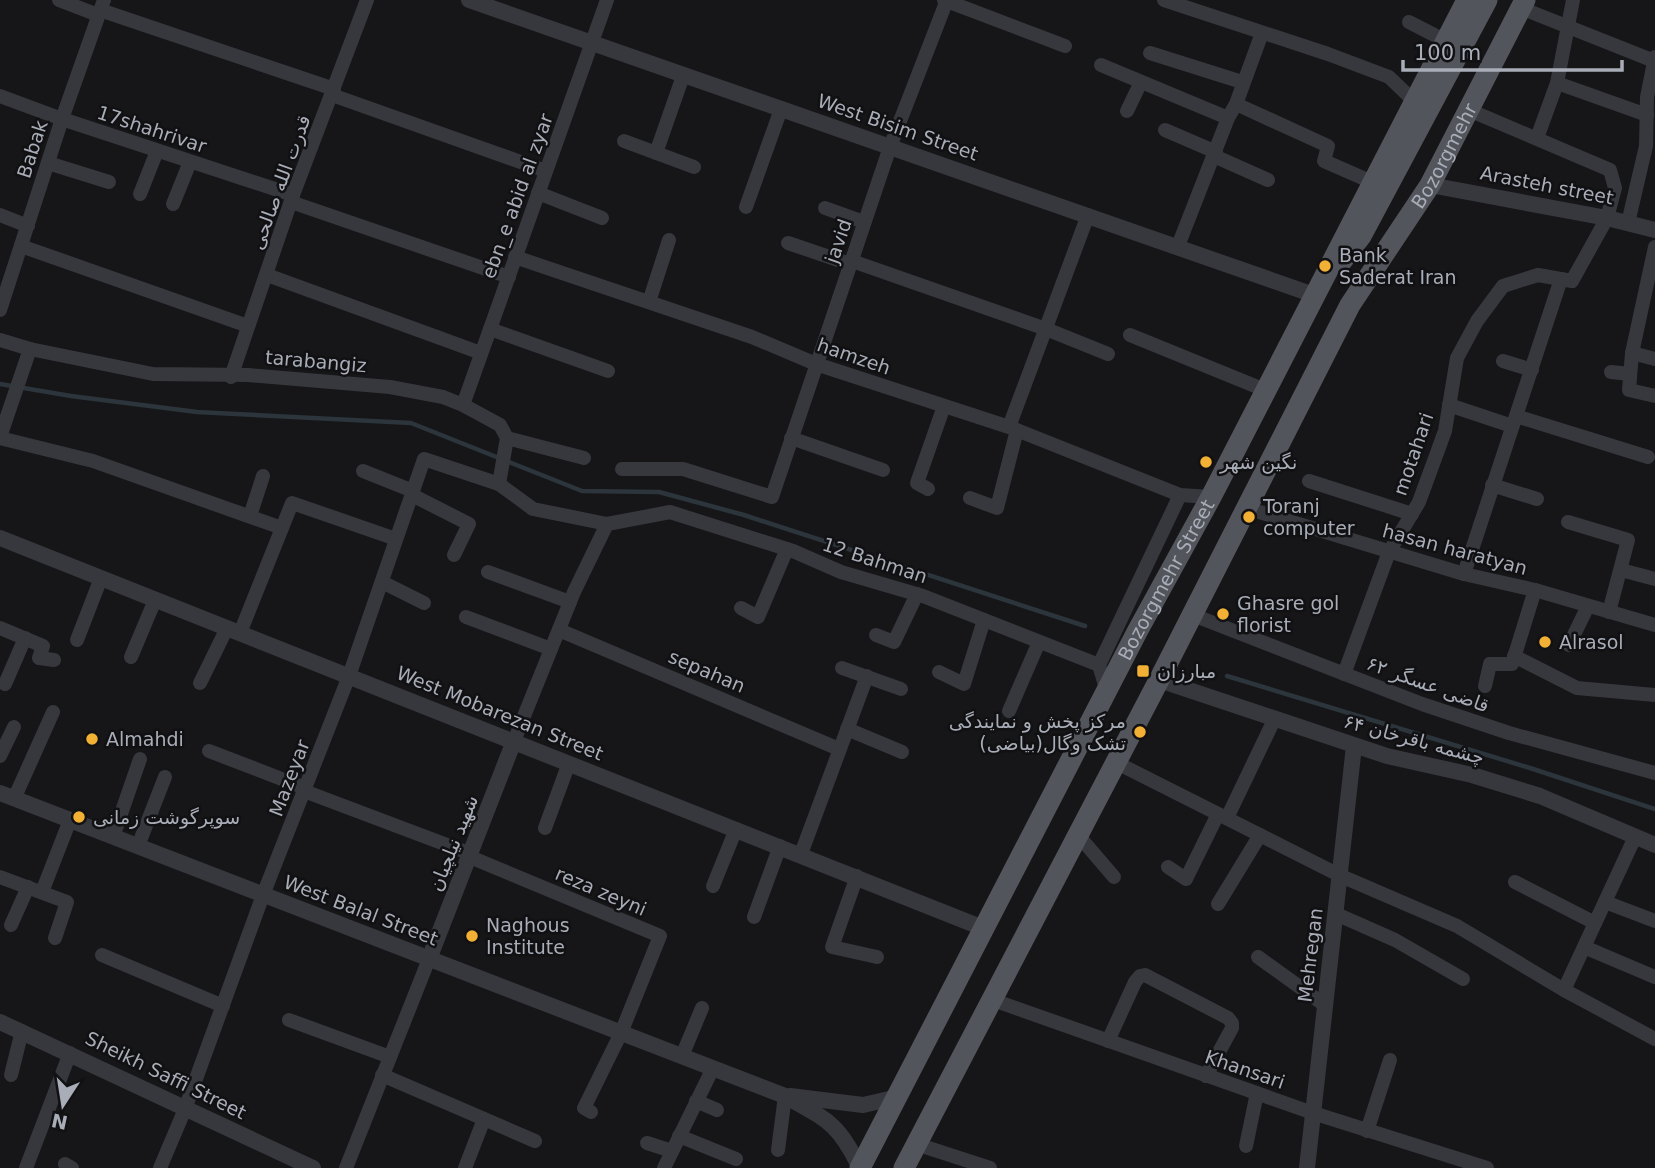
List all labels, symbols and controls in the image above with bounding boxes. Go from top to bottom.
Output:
scale bar [1403,28,1622,72]
text: 100 m [1414,41,1481,65]
street label: West Bisim Street [815,89,981,165]
street label: Bozorgmehr [1407,99,1481,212]
street label: 17shahrivar [95,101,210,157]
street label: ebn_e abid al zyar [477,110,558,282]
street label: قدرت الله صالحی [245,112,315,253]
street label: Babak [12,117,52,181]
street label: Arasteh street [1479,161,1615,209]
street label: javid [820,216,856,267]
place label: Bank Saderat Iran [1339,244,1457,288]
marker: Bank Saderat Iran [1317,258,1333,274]
street label: hamzeh [815,333,893,379]
street label: tarabangiz [264,346,368,376]
street label: motahari [1389,410,1437,498]
place label: نگین شهر [1219,451,1297,474]
marker: نگین شهر [1198,454,1214,470]
place label: Toranj computer [1262,495,1355,539]
street label: Bozorgmehr Street [1113,496,1219,664]
marker: Toranj computer [1241,509,1257,525]
street label: hasan haratyan [1380,519,1530,579]
street label: 12 Bahman [820,533,930,587]
place label: Ghasre gol florist [1237,592,1339,636]
marker: Ghasre gol florist [1215,606,1231,622]
place label: Alrasol [1559,631,1624,653]
marker: Alrasol [1537,634,1553,650]
street label: sepahan [665,645,749,697]
street label: قاضی عسگر ۶۲ [1363,652,1492,717]
place label: مبارزان [1157,660,1216,683]
street label: West Mobarezan Street [393,661,607,765]
marker: مبارزان [1135,663,1151,679]
place label: مرکز پخش و نمایندگی تشک وگال(بیاضی) [949,710,1126,755]
street label: چشمه باقرخان ۶۴ [1341,710,1487,769]
marker: مرکز پخش و نمایندگی تشک وگال(بیاضی) [1132,724,1148,740]
place label: Almahdi [106,728,184,750]
marker: Almahdi [84,731,100,747]
street label: Mazeyar [264,736,314,819]
street label: شهید نیلچیان [424,792,483,895]
place label: سوپرگوشت زمانی [93,806,240,829]
marker: سوپرگوشت زمانی [71,809,87,825]
street label: reza zeyni [552,862,650,920]
street label: West Balal Street [281,870,441,950]
street label: Mehregan [1293,907,1327,1003]
place label: Naghous Institute [486,914,570,958]
marker: Naghous Institute [464,928,480,944]
street label: Sheikh Saffi Street [82,1027,250,1123]
street label: Khansari [1202,1045,1288,1093]
north arrow [28,1070,98,1140]
text: N [49,1109,70,1134]

